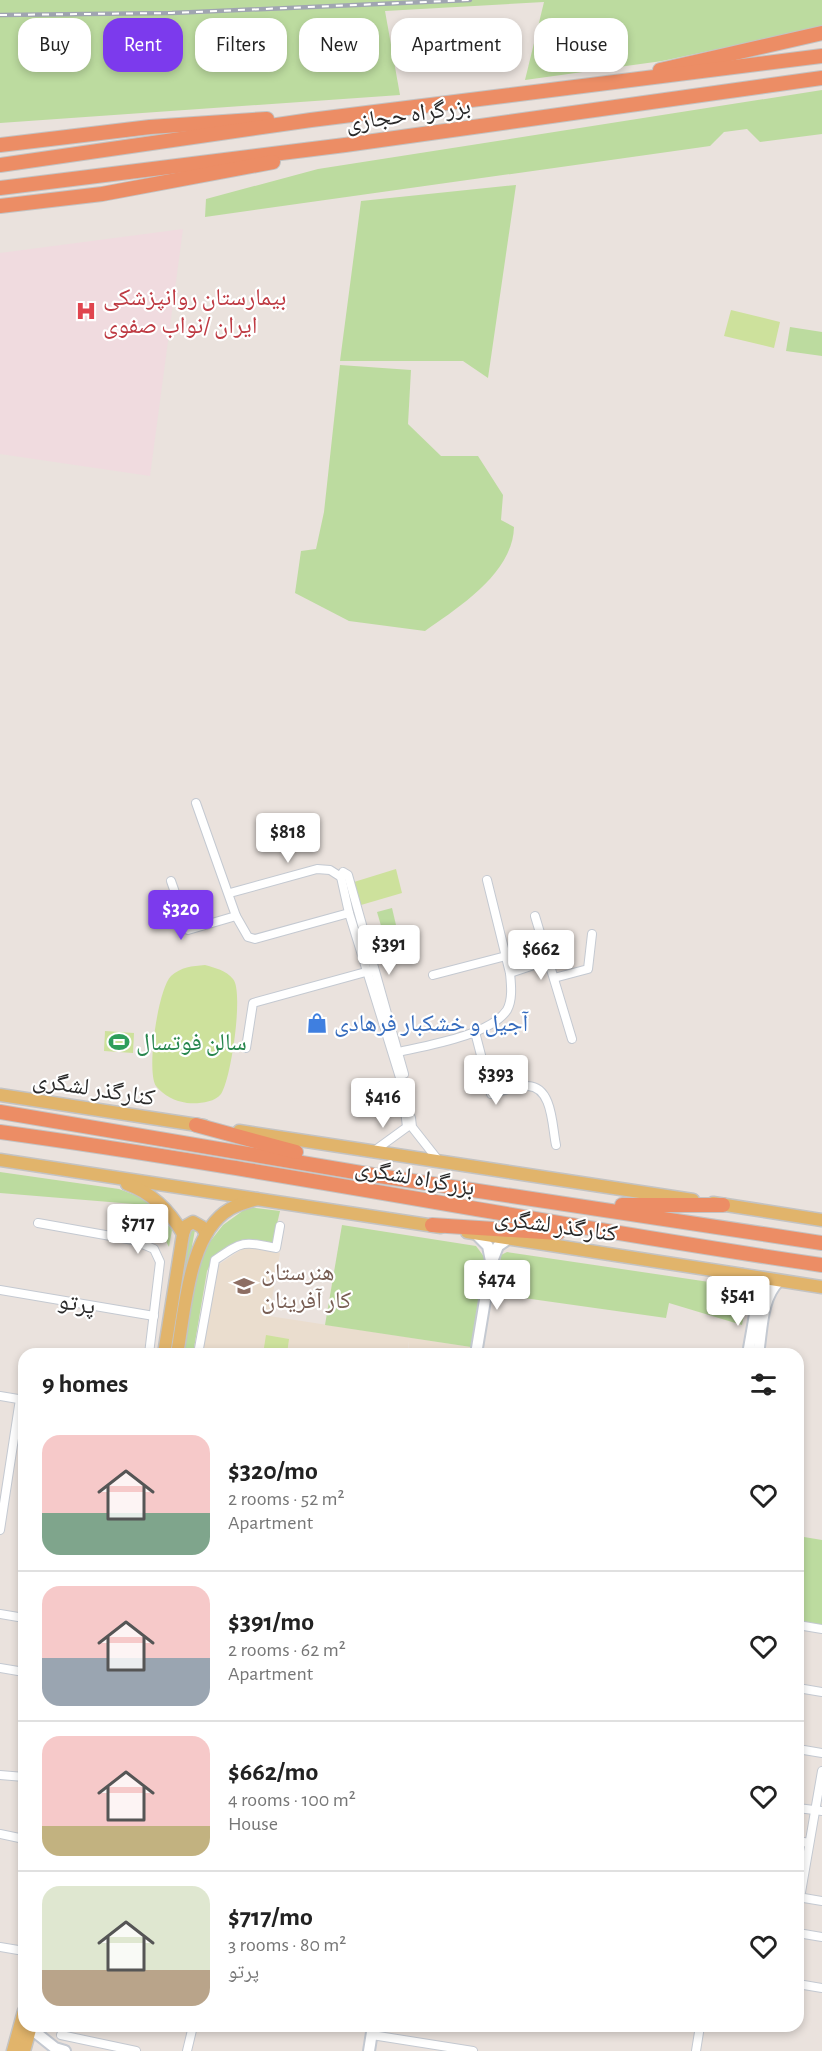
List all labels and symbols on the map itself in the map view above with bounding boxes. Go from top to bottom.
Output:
street label: بزرگراه حجازی [344,94,472,137]
place label: بیمارستان روانپزشکی ایران /نواب صفوی [103,286,286,339]
hospital icon: بیمارستان روانپزشکی ایران /نواب صفوی [74,299,98,323]
pin: $818 [252,813,324,864]
pin: $320 [145,890,217,941]
pin: $391 [353,925,425,976]
pin: $662 [505,930,577,981]
shop icon: آجیل و خشکبار فرهادی [305,1011,329,1035]
place label: آجیل و خشکبار فرهادی [334,1011,529,1037]
sports icon: سالن فوتسال [107,1030,131,1054]
place label: سالن فوتسال [136,1031,247,1056]
pin: $393 [460,1055,532,1106]
street label: کنارگذر لشگری [31,1067,157,1111]
pin: $416 [347,1078,419,1129]
street label: بزرگراه لشگری [353,1156,477,1201]
pin: $717 [102,1204,174,1255]
street label: کنارگذر لشگری [493,1206,619,1247]
pin: $474 [461,1260,533,1311]
place label: هنرستان کار آفرینان [261,1261,351,1314]
school or university icon: هنرستان کار آفرینان [232,1274,256,1298]
pin: $541 [702,1276,774,1327]
street label: پرتو [56,1289,97,1320]

